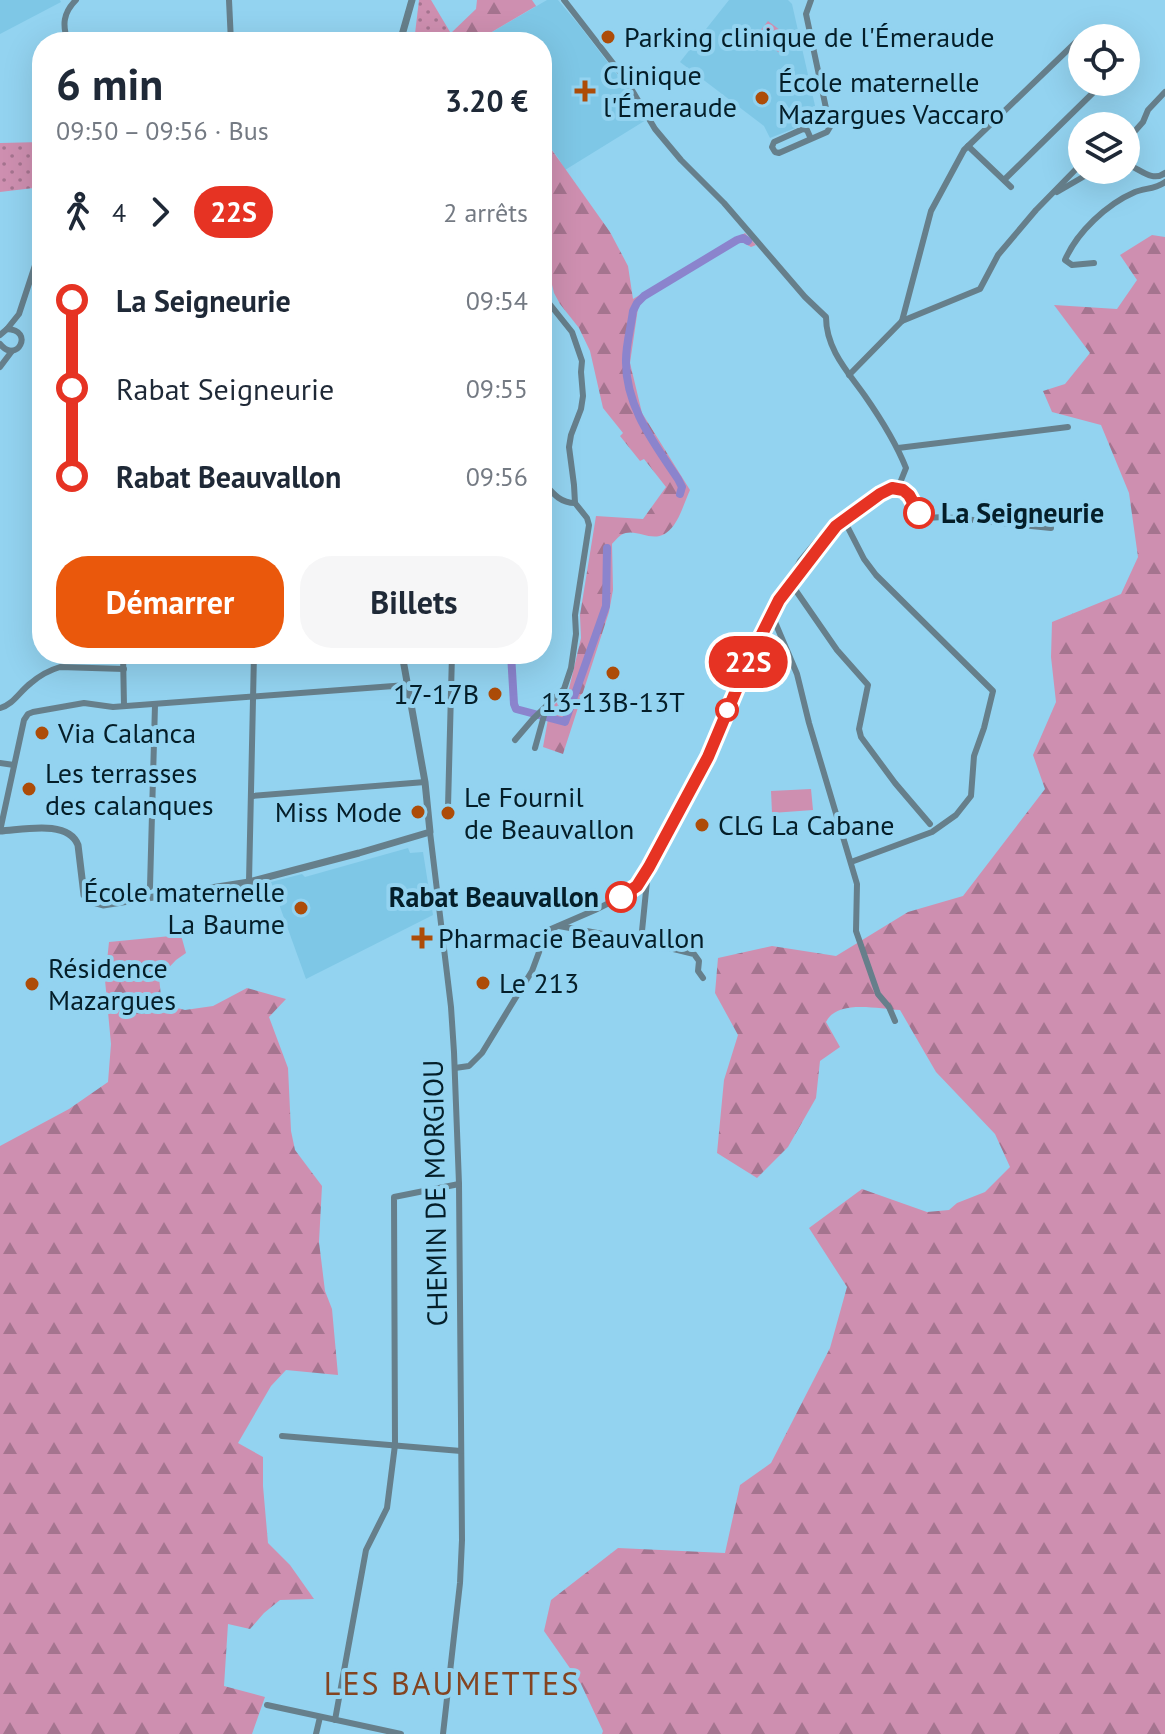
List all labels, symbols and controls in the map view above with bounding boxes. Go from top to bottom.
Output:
place label: Parking clinique de l'Émeraude [624,18,995,55]
map controls [1068,24,1140,184]
button: locate [1068,24,1140,96]
marker: Parking clinique de l'Émeraude [599,28,617,46]
text: 6 min [56,55,163,112]
place label: Clinique l'Émeraude [603,56,737,125]
place label: École maternelle Mazargues Vaccaro [778,63,1004,132]
marker: Clinique l'Émeraude [574,80,596,102]
text: 3.20 € [445,81,528,120]
marker: École maternelle Mazargues Vaccaro [753,89,771,107]
button: layers [1068,112,1140,184]
text: 09:50 – 09:56 · Bus [56,114,269,147]
icon: walk [56,190,100,234]
icon: forward [138,190,182,234]
text: 22S [210,193,257,230]
text: 4 [112,196,126,229]
text: 2 arrêts [443,196,528,229]
text: La Seigneurie [116,281,291,320]
text: 09:54 [466,284,528,317]
text: Rabat Seigneurie [116,369,334,408]
text: 09:55 [466,372,528,405]
text: Rabat Beauvallon [116,457,341,496]
text: 09:56 [466,460,528,493]
place label: La Seigneurie [941,494,1104,531]
marker: La Seigneurie [904,498,934,528]
button: Démarrer [56,556,284,648]
button: Billets [300,556,528,648]
line badge: 22S [702,636,794,688]
text: 22S [725,643,771,680]
marker: 13-13B-13T [604,664,622,682]
place label: 17-17B [393,675,479,712]
place label: 13-13B-13T [541,683,685,720]
marker: 17-17B [486,685,504,703]
unlabelled marker [716,699,738,721]
place label: Via Calanca [57,714,196,751]
marker: Via Calanca [33,724,51,742]
place label: Les terrasses des calanques [45,754,214,823]
place label: Le Fournil de Beauvallon [464,778,634,847]
marker: Les terrasses des calanques [20,780,38,798]
place label: Miss Mode [275,793,402,830]
marker: Miss Mode [409,803,427,821]
marker: Le Fournil de Beauvallon [439,804,457,822]
place label: CLG La Cabane [718,806,894,843]
marker: CLG La Cabane [693,816,711,834]
place label: École maternelle La Baume [83,873,285,942]
place label: Rabat Beauvallon [389,878,599,915]
marker: Rabat Beauvallon [606,882,636,912]
marker: École maternelle La Baume [292,899,310,917]
place label: Pharmacie Beauvallon [438,919,704,956]
marker: Pharmacie Beauvallon [413,929,431,947]
place label: Résidence Mazargues [48,949,176,1018]
place label: Le 213 [499,964,579,1001]
marker: Le 213 [474,974,492,992]
marker: Résidence Mazargues [23,975,41,993]
street label: CHEMIN DE MORGIOU [414,1059,455,1327]
district label: LES BAUMETTES [324,1662,580,1704]

